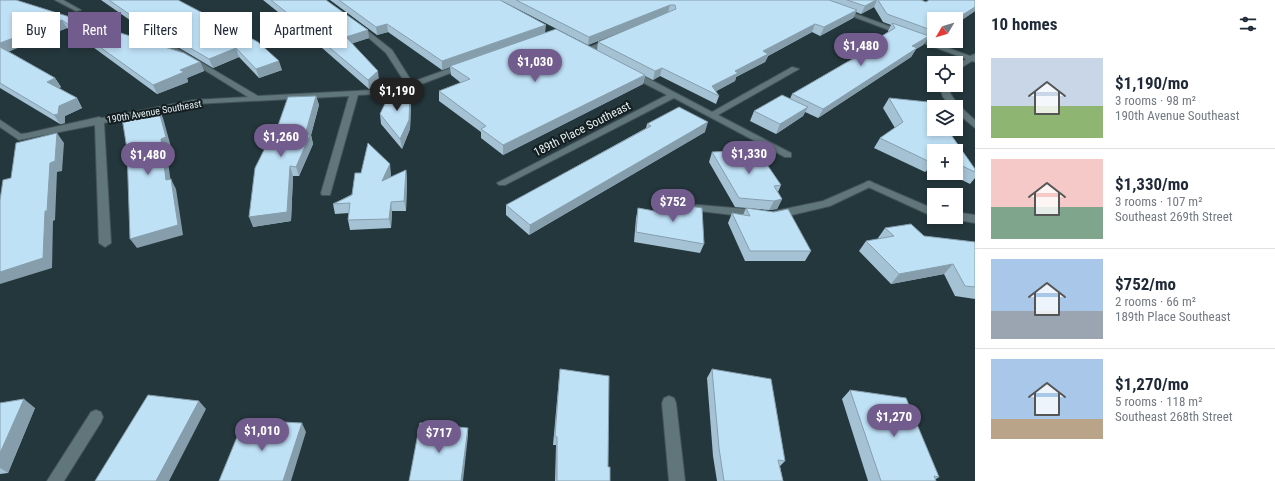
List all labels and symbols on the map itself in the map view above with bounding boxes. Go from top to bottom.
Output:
north arrow [927,12,963,48]
pin: $1,480 [828,33,894,67]
pin: $1,030 [502,49,568,83]
pin: $1,190 [364,78,430,112]
street label: 190th Avenue Southeast [106,98,202,125]
street label: 189th Place Southeast [531,98,633,159]
pin: $1,260 [248,124,314,158]
pin: $1,330 [716,141,782,175]
pin: $1,480 [115,142,181,176]
pin: $752 [649,189,697,223]
pin: $1,270 [861,404,927,438]
pin: $1,010 [229,418,295,452]
pin: $717 [415,420,463,454]

